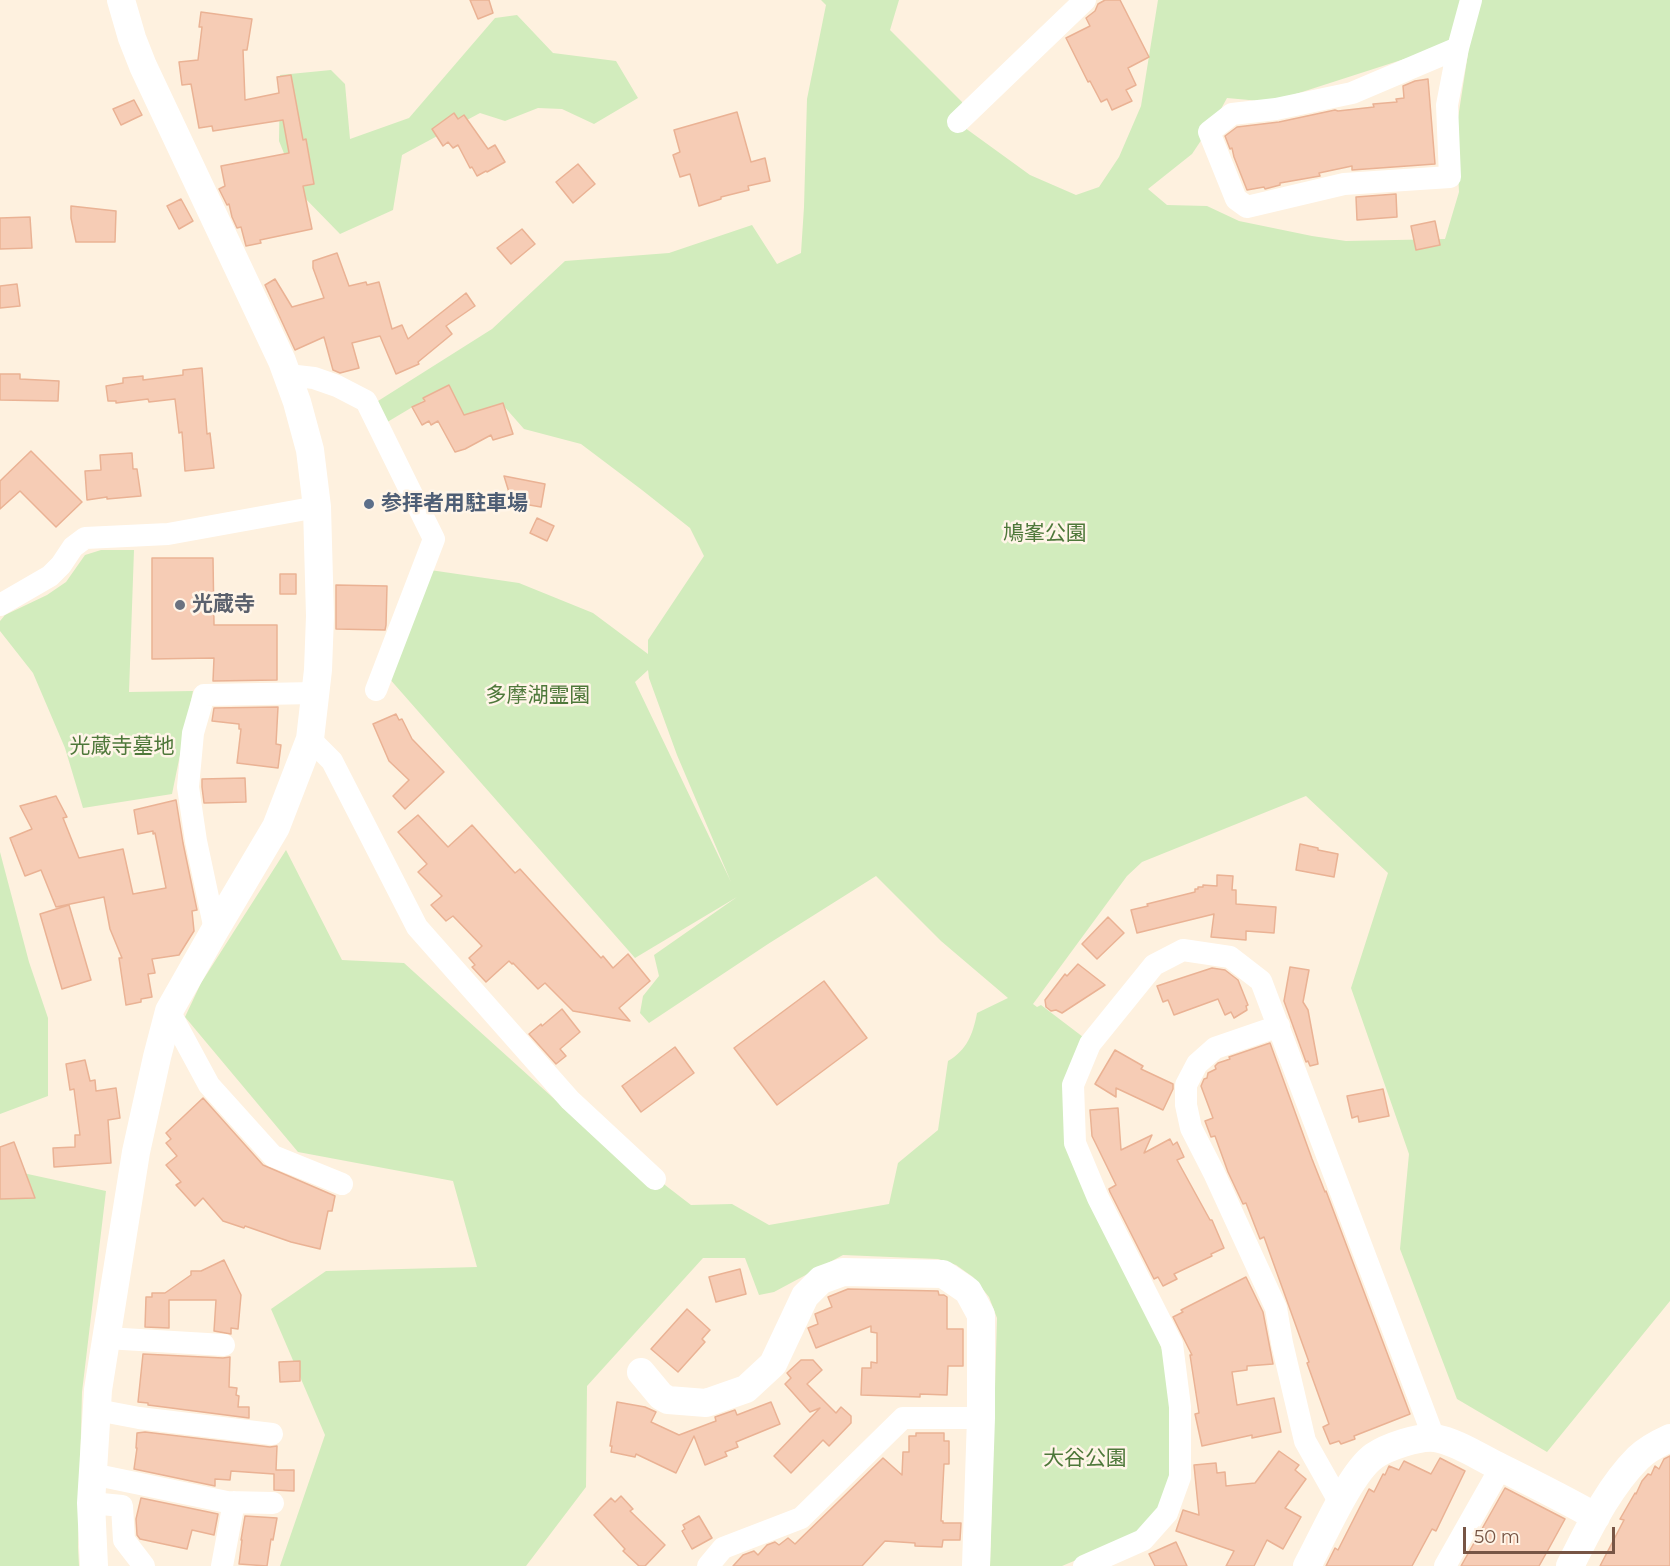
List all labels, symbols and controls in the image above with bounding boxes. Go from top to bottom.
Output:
place label: 参拝者用駐車場 [381,491,528,517]
marker: 参拝者用駐車場 [362,497,376,511]
park label: 鳩峯公園 [1003,521,1087,547]
place label: 光蔵寺 [192,592,255,618]
marker: 光蔵寺 [173,598,187,612]
park label: 多摩湖霊園 [486,683,590,709]
park label: 光蔵寺墓地 [70,734,174,760]
park label: 大谷公園 [1043,1446,1127,1472]
scale bar [1466,1515,1618,1553]
text: 50 m [1474,1526,1520,1548]

